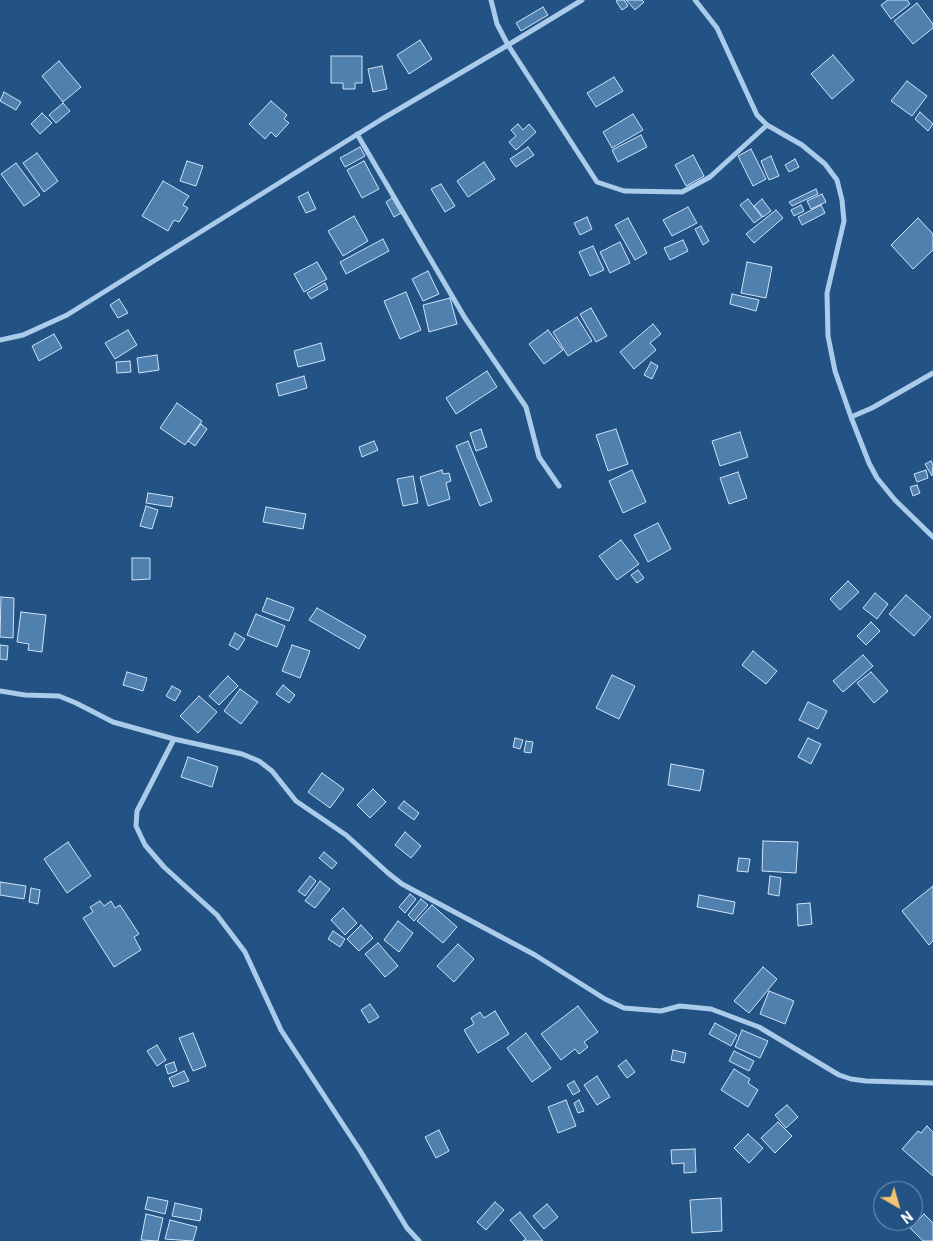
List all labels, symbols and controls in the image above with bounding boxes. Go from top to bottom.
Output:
north arrow [873,1181,923,1231]
text: N [898,1208,915,1226]

